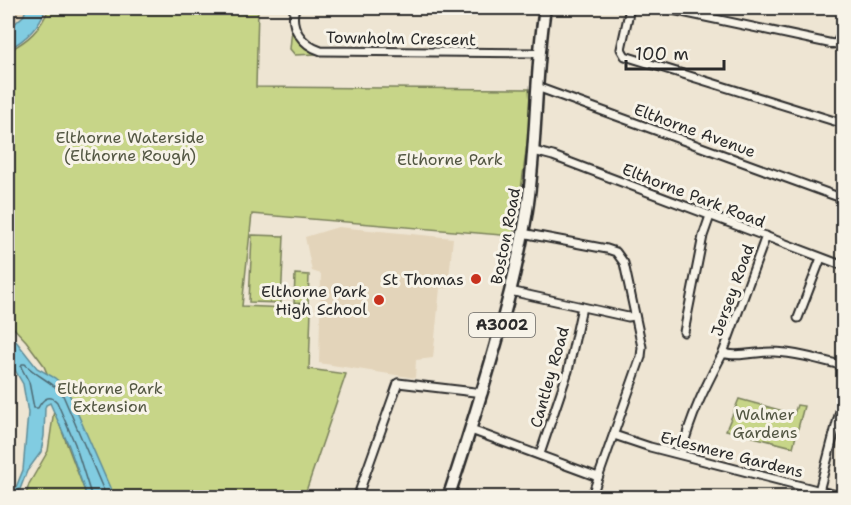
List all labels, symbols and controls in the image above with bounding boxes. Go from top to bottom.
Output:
street label: Townholm Crescent [326,27,476,50]
scale bar [626,33,724,71]
text: 100 m [635,42,689,66]
street label: Elthorne Avenue [631,99,759,162]
park label: Elthorne Waterside (Elthorne Rough) [55,127,205,166]
park label: Elthorne Park [397,149,503,170]
street label: Elthorne Park Road [619,159,768,232]
street label: Boston Road [486,186,525,286]
street label: Jersey Road [706,241,759,339]
place label: St Thomas [383,269,464,290]
marker: St Thomas [469,272,483,286]
place label: Elthorne Park High School [261,281,367,320]
marker: Elthorne Park High School [372,293,386,307]
road number: A3002 [469,313,535,337]
street label: Cantley Road [525,324,574,430]
park label: Elthorne Park Extension [57,378,163,417]
park label: Walmer Gardens [732,404,798,443]
street label: Erlesmere Gardens [658,427,806,482]

